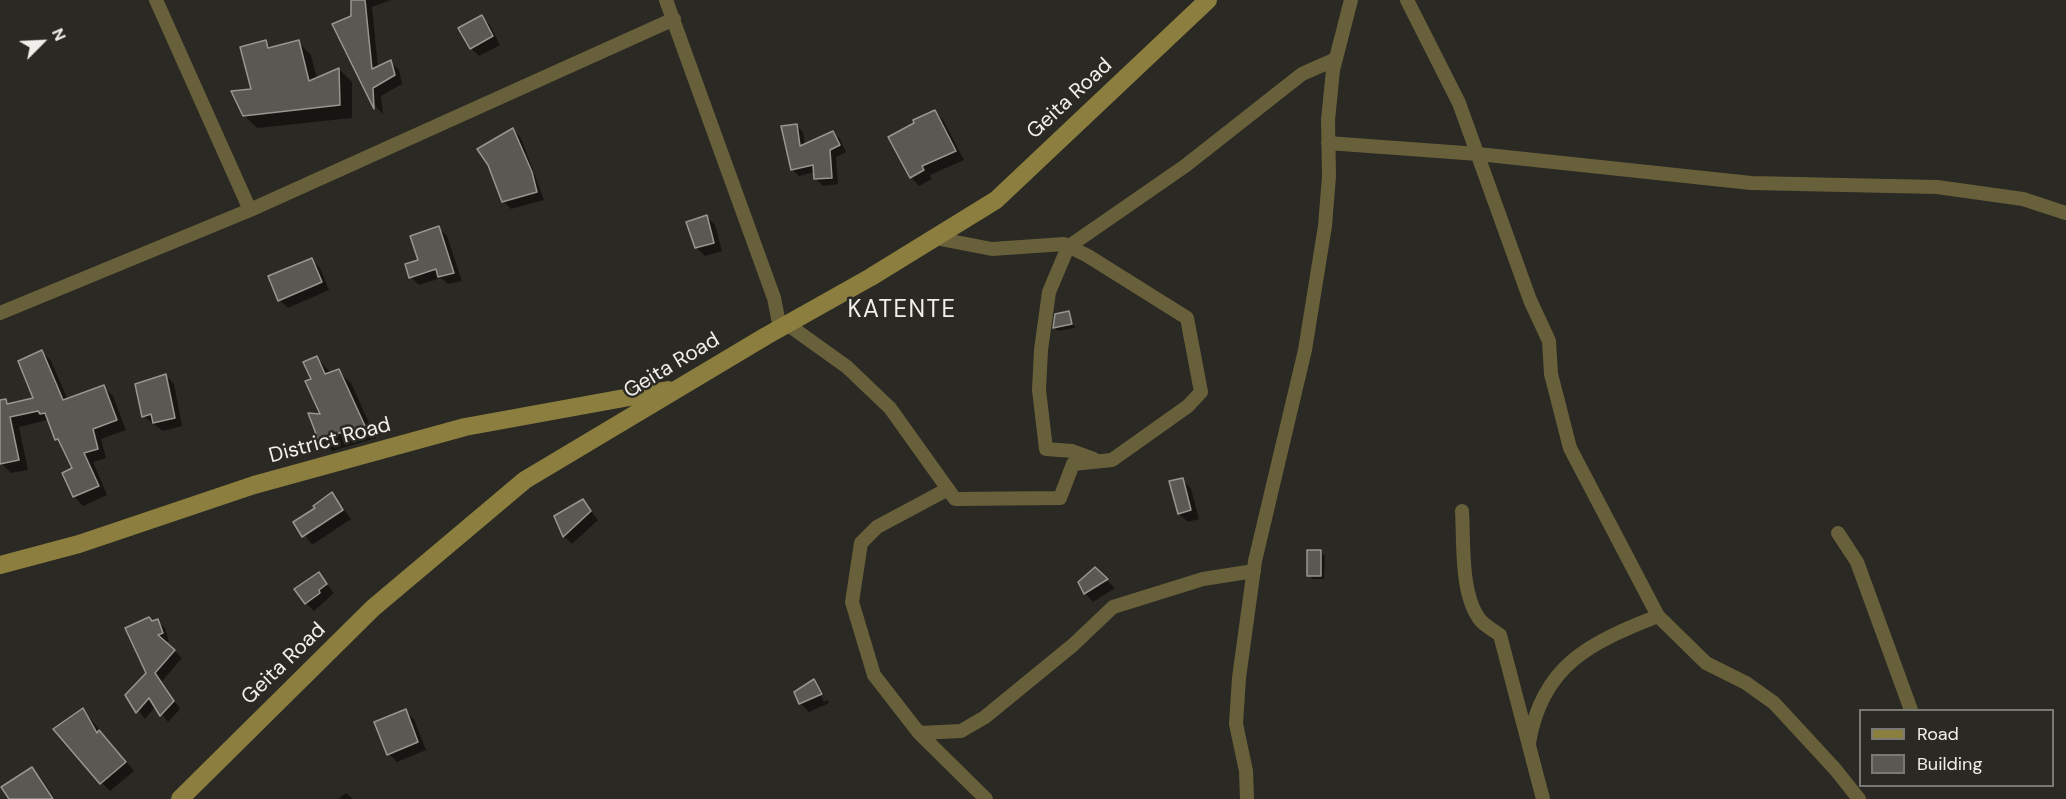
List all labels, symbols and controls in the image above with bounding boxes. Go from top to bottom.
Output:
north arrow [12,12,72,72]
text: N [47,25,71,44]
street label: Geita Road [1022,53,1118,145]
district label: KATENTE [847,297,957,325]
street label: Geita Road [620,328,724,404]
street label: District Road [266,413,394,469]
street label: Geita Road [237,618,331,710]
legend [1859,709,2054,787]
text: Road [1917,722,1959,746]
text: Building [1917,752,1982,776]

